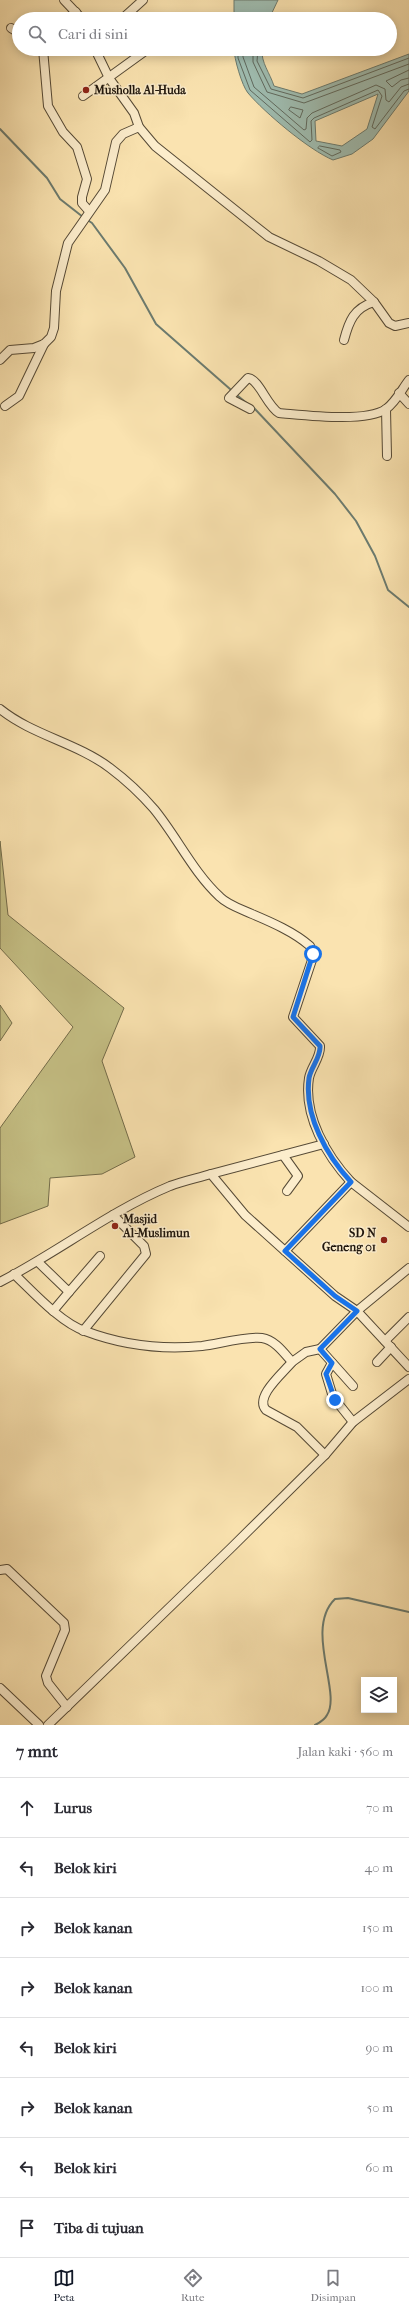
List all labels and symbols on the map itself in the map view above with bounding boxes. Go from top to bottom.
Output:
place label: Musholla Al-Huda [93,83,186,97]
marker: Musholla Al-Huda [81,85,91,95]
route start [304,945,322,963]
place label: Masjid Al-Muslimun [122,1212,191,1240]
marker: Masjid Al-Muslimun [110,1221,120,1231]
place label: SD N Geneng 01 [322,1226,377,1255]
marker: SD N Geneng 01 [379,1235,389,1245]
route end [326,1391,344,1409]

